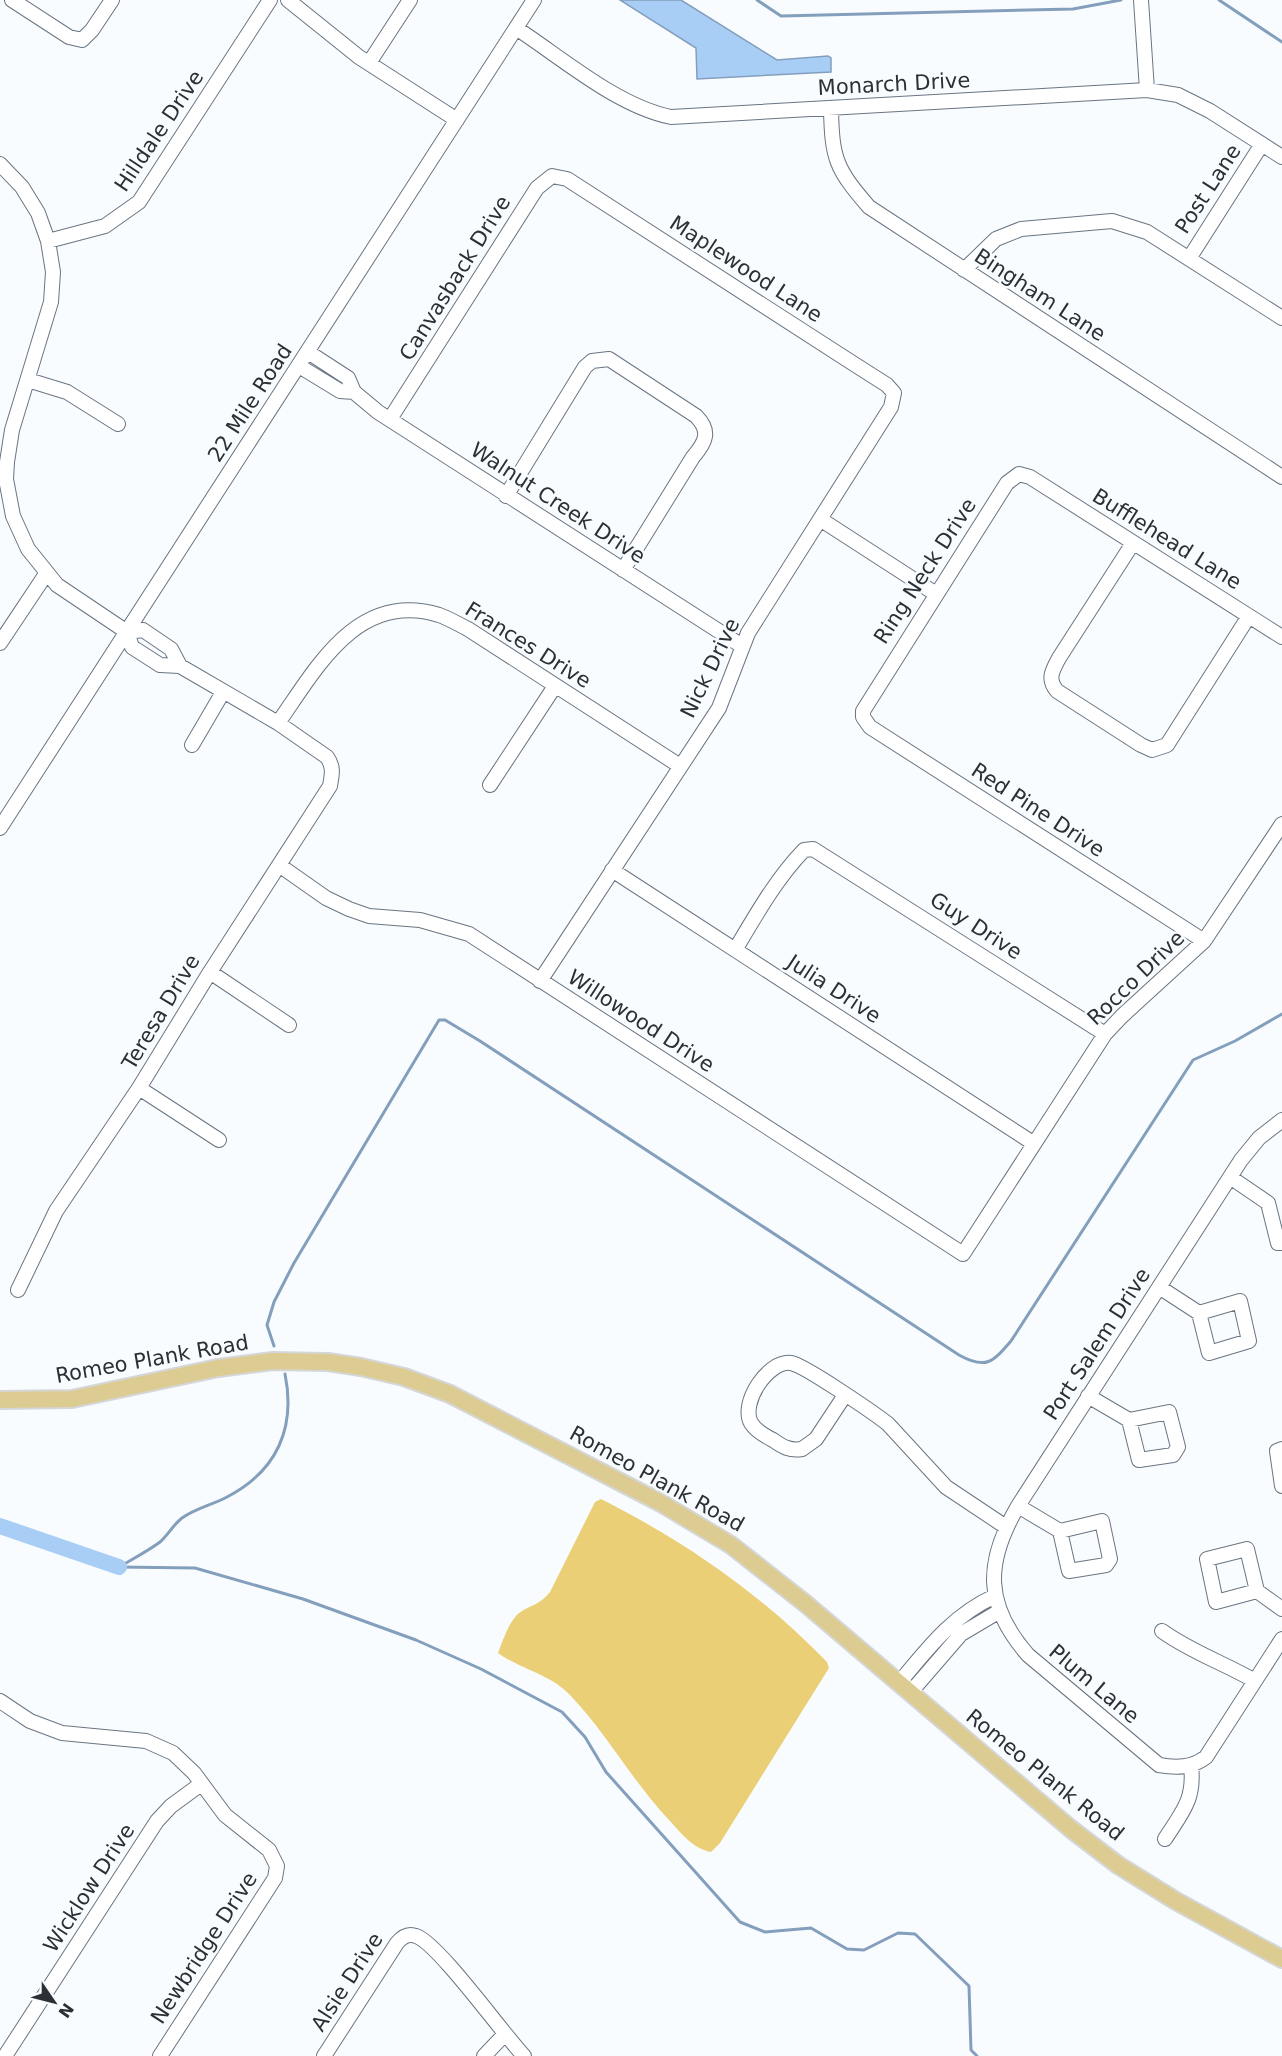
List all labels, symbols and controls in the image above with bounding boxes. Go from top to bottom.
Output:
street label: Hilldale Drive [110,66,208,196]
street label: Monarch Drive [817,68,971,100]
street label: Post Lane [1170,140,1246,238]
street label: Canvasback Drive [395,191,515,365]
street label: Maplewood Lane [665,211,827,327]
street label: Bingham Lane [970,244,1110,346]
street label: 22 Mile Road [203,340,297,466]
street label: Walnut Creek Drive [466,438,650,568]
street label: Bufflehead Lane [1088,484,1246,594]
street label: Ring Neck Drive [869,494,981,648]
street label: Frances Drive [461,597,595,693]
street label: Nick Drive [676,614,744,722]
street label: Red Pine Drive [967,758,1109,862]
street label: Guy Drive [926,887,1026,965]
street label: Rocco Drive [1083,926,1189,1030]
street label: Julia Drive [781,949,885,1028]
street label: Teresa Drive [117,950,205,1075]
street label: Willowood Drive [563,965,719,1077]
street label: Port Salem Drive [1039,1263,1155,1425]
street label: Romeo Plank Road [54,1330,250,1388]
street label: Romeo Plank Road [566,1421,748,1537]
street label: Plum Lane [1044,1640,1144,1728]
street label: Romeo Plank Road [961,1704,1129,1846]
street label: Wicklow Drive [39,1819,139,1957]
street label: Newbridge Drive [146,1868,262,2028]
street label: Alsie Drive [306,1928,388,2036]
north arrow [24,1972,84,2032]
text: N [54,1999,77,2021]

